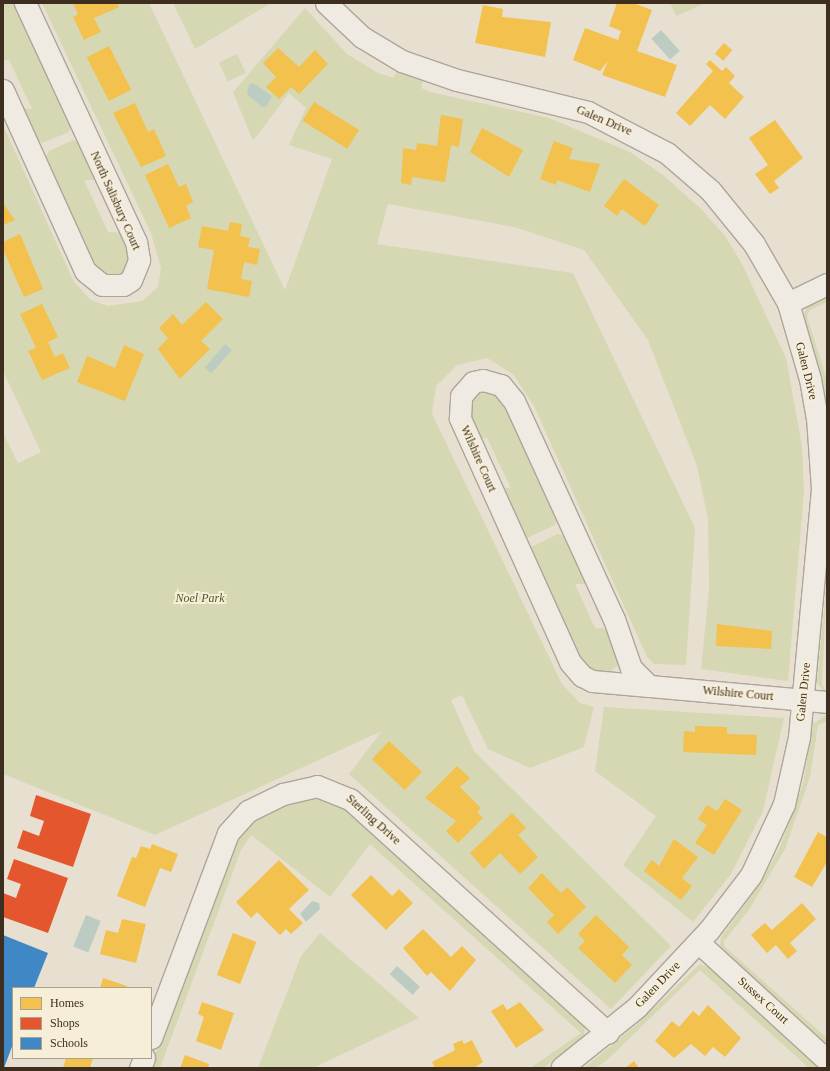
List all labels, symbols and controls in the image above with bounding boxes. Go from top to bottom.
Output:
street label: Galen Drive [574,103,634,139]
street label: North Salisbury Court [87,149,143,253]
street label: Galen Drive [792,341,820,401]
street label: Wilshire Court [457,424,499,494]
park label: Noel Park [176,592,224,606]
street label: Galen Drive [794,662,814,722]
street label: Wilshire Court [702,684,774,704]
street label: Sterling Drive [343,792,403,848]
street label: Galen Drive [632,959,684,1011]
street label: Sussex Court [735,974,791,1028]
legend [12,987,152,1059]
text: Homes [50,996,84,1010]
text: Shops [50,1016,79,1030]
text: Schools [50,1036,88,1050]

